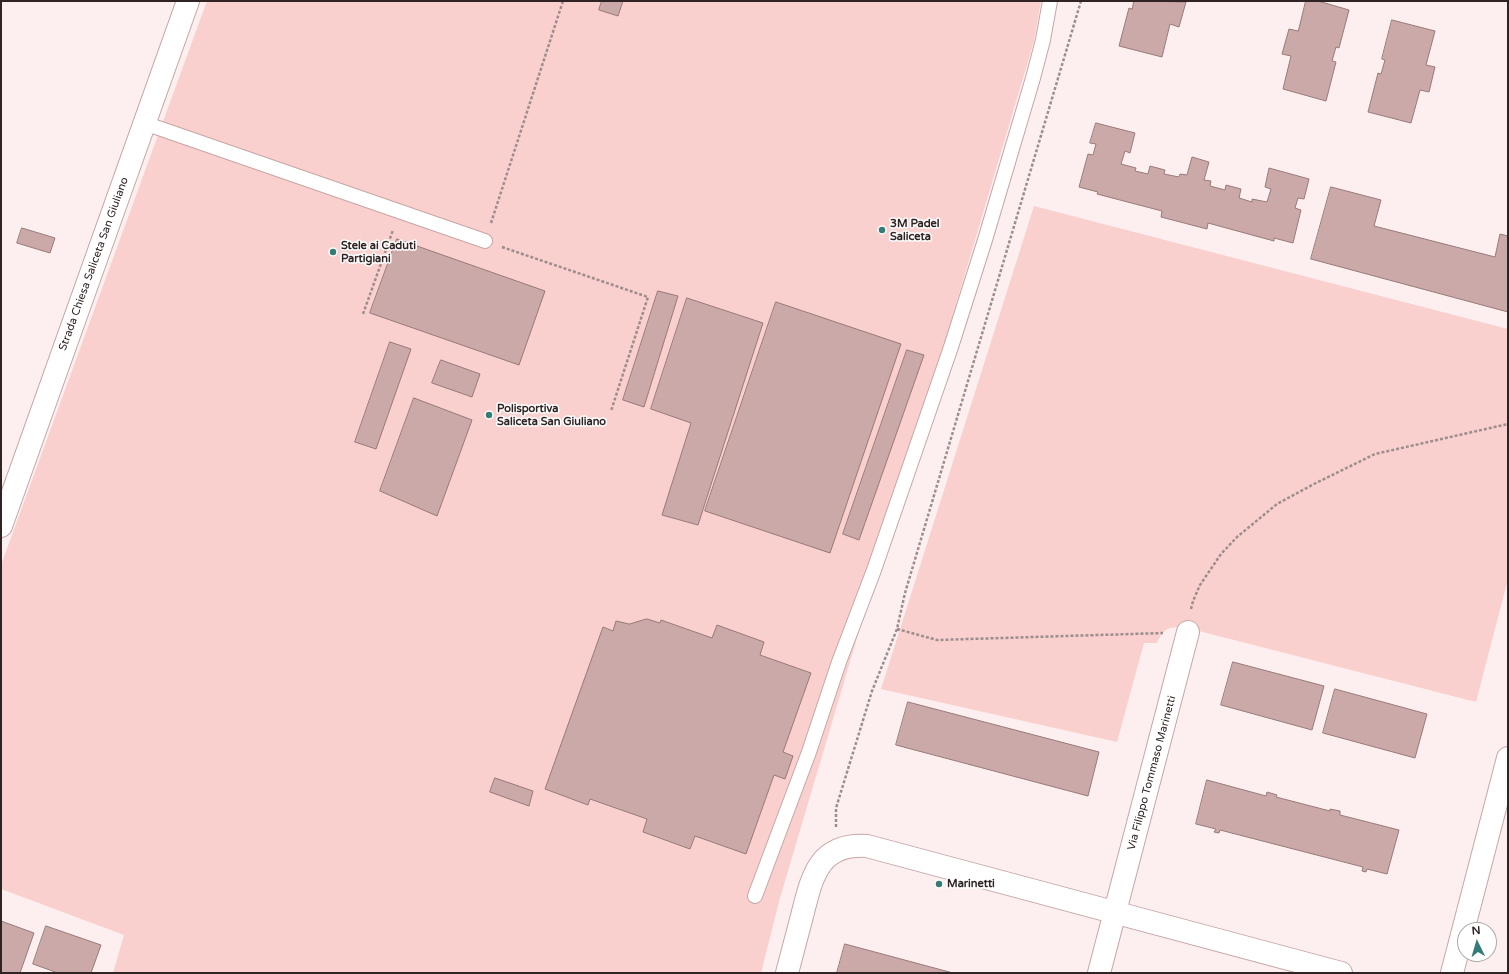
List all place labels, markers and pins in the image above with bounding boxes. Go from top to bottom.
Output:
place label: 3M Padel Saliceta [890,217,940,243]
marker: 3M Padel Saliceta [877,225,887,235]
place label: Stele ai Caduti Partigiani [341,239,416,265]
marker: Stele ai Caduti Partigiani [328,247,338,257]
place label: Polisportiva Saliceta San Giuliano [497,402,606,428]
marker: Polisportiva Saliceta San Giuliano [484,410,494,420]
place label: Marinetti [947,877,995,891]
marker: Marinetti [934,879,944,889]

